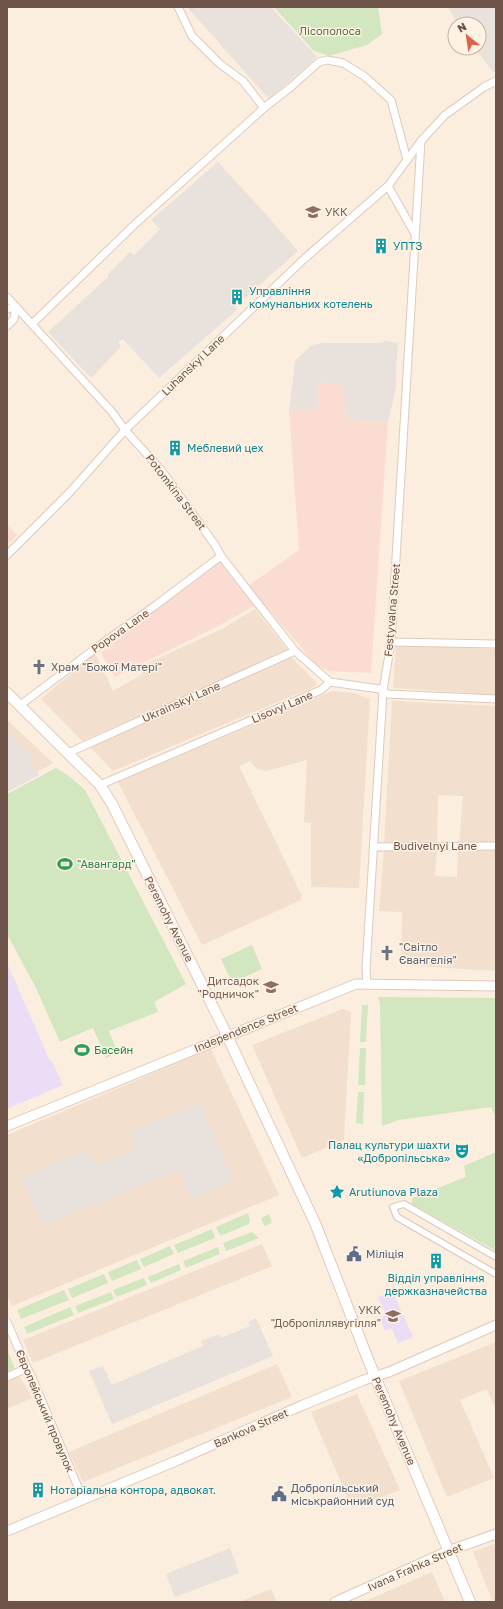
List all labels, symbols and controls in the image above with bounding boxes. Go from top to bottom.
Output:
north arrow [447,16,487,56]
text: N [455,19,469,35]
park label: Лісополоса [299,24,361,37]
school or university icon: УКК [304,203,322,221]
place label: УКК [325,205,348,218]
building icon: УПТЗ [372,237,390,255]
place label: УПТЗ [393,239,422,252]
place label: Управління комунальних котелень [249,284,373,310]
building icon: Управління комунальних котелень [228,288,246,306]
street label: Luhanskyi Lane [159,331,227,398]
building icon: Меблевий цех [166,439,184,457]
place label: Меблевий цех [187,441,264,454]
street label: Potomkina Street [144,451,209,532]
street label: Festyvalna Street [381,563,402,657]
street label: Popova Lane [88,606,151,655]
church icon: Храм "Божої Матері" [30,658,48,676]
place label: Храм "Божої Матері" [51,660,162,673]
street label: Ukrainskyi Lane [140,678,222,725]
street label: Lisovyi Lane [249,688,314,725]
street label: Budivelnyi Lane [393,839,477,852]
sports icon: "Авангард" [56,855,74,873]
place label: "Авангард" [77,857,136,870]
street label: Peremohy Avenue [142,874,197,964]
place label: "Світло Євангелія" [399,940,457,966]
church icon: "Світло Євангелія" [378,944,396,962]
place label: Дитсадок "Родничок" [198,974,260,1000]
school or university icon: Дитсадок "Родничок" [262,978,280,996]
street label: Independence Street [192,1001,300,1054]
sports icon: Басейн [73,1041,91,1059]
place label: Басейн [94,1043,133,1056]
place label: Палац культури шахти «Добропільська» [328,1138,450,1164]
theatre icon: Палац культури шахти «Добропільська» [453,1142,471,1160]
place icon: Arutiunova Plaza [328,1183,346,1201]
place label: Arutiunova Plaza [349,1185,438,1198]
public building icon: Міліція [345,1245,363,1263]
place label: Міліція [366,1247,404,1260]
building icon: Відділ управління держказначейства [427,1252,445,1270]
place label: Відділ управління держказначейства [385,1271,487,1297]
place label: УКК "Добропіллявугілля" [271,1303,381,1329]
school or university icon: УКК "Добропіллявугілля" [384,1307,402,1325]
street label: Європейський провулок [14,1347,78,1475]
street label: Peremohy Avenue [370,1375,419,1467]
street label: Bankova Street [212,1405,290,1450]
building icon: Нотаріальна контора, адвокат. [29,1481,47,1499]
place label: Добропільський міськрайонний суд [291,1481,394,1507]
place label: Нотаріальна контора, адвокат. [50,1483,216,1496]
public building icon: Добропільський міськрайонний суд [270,1485,288,1503]
street label: Ivana Frahka Street [365,1540,464,1593]

